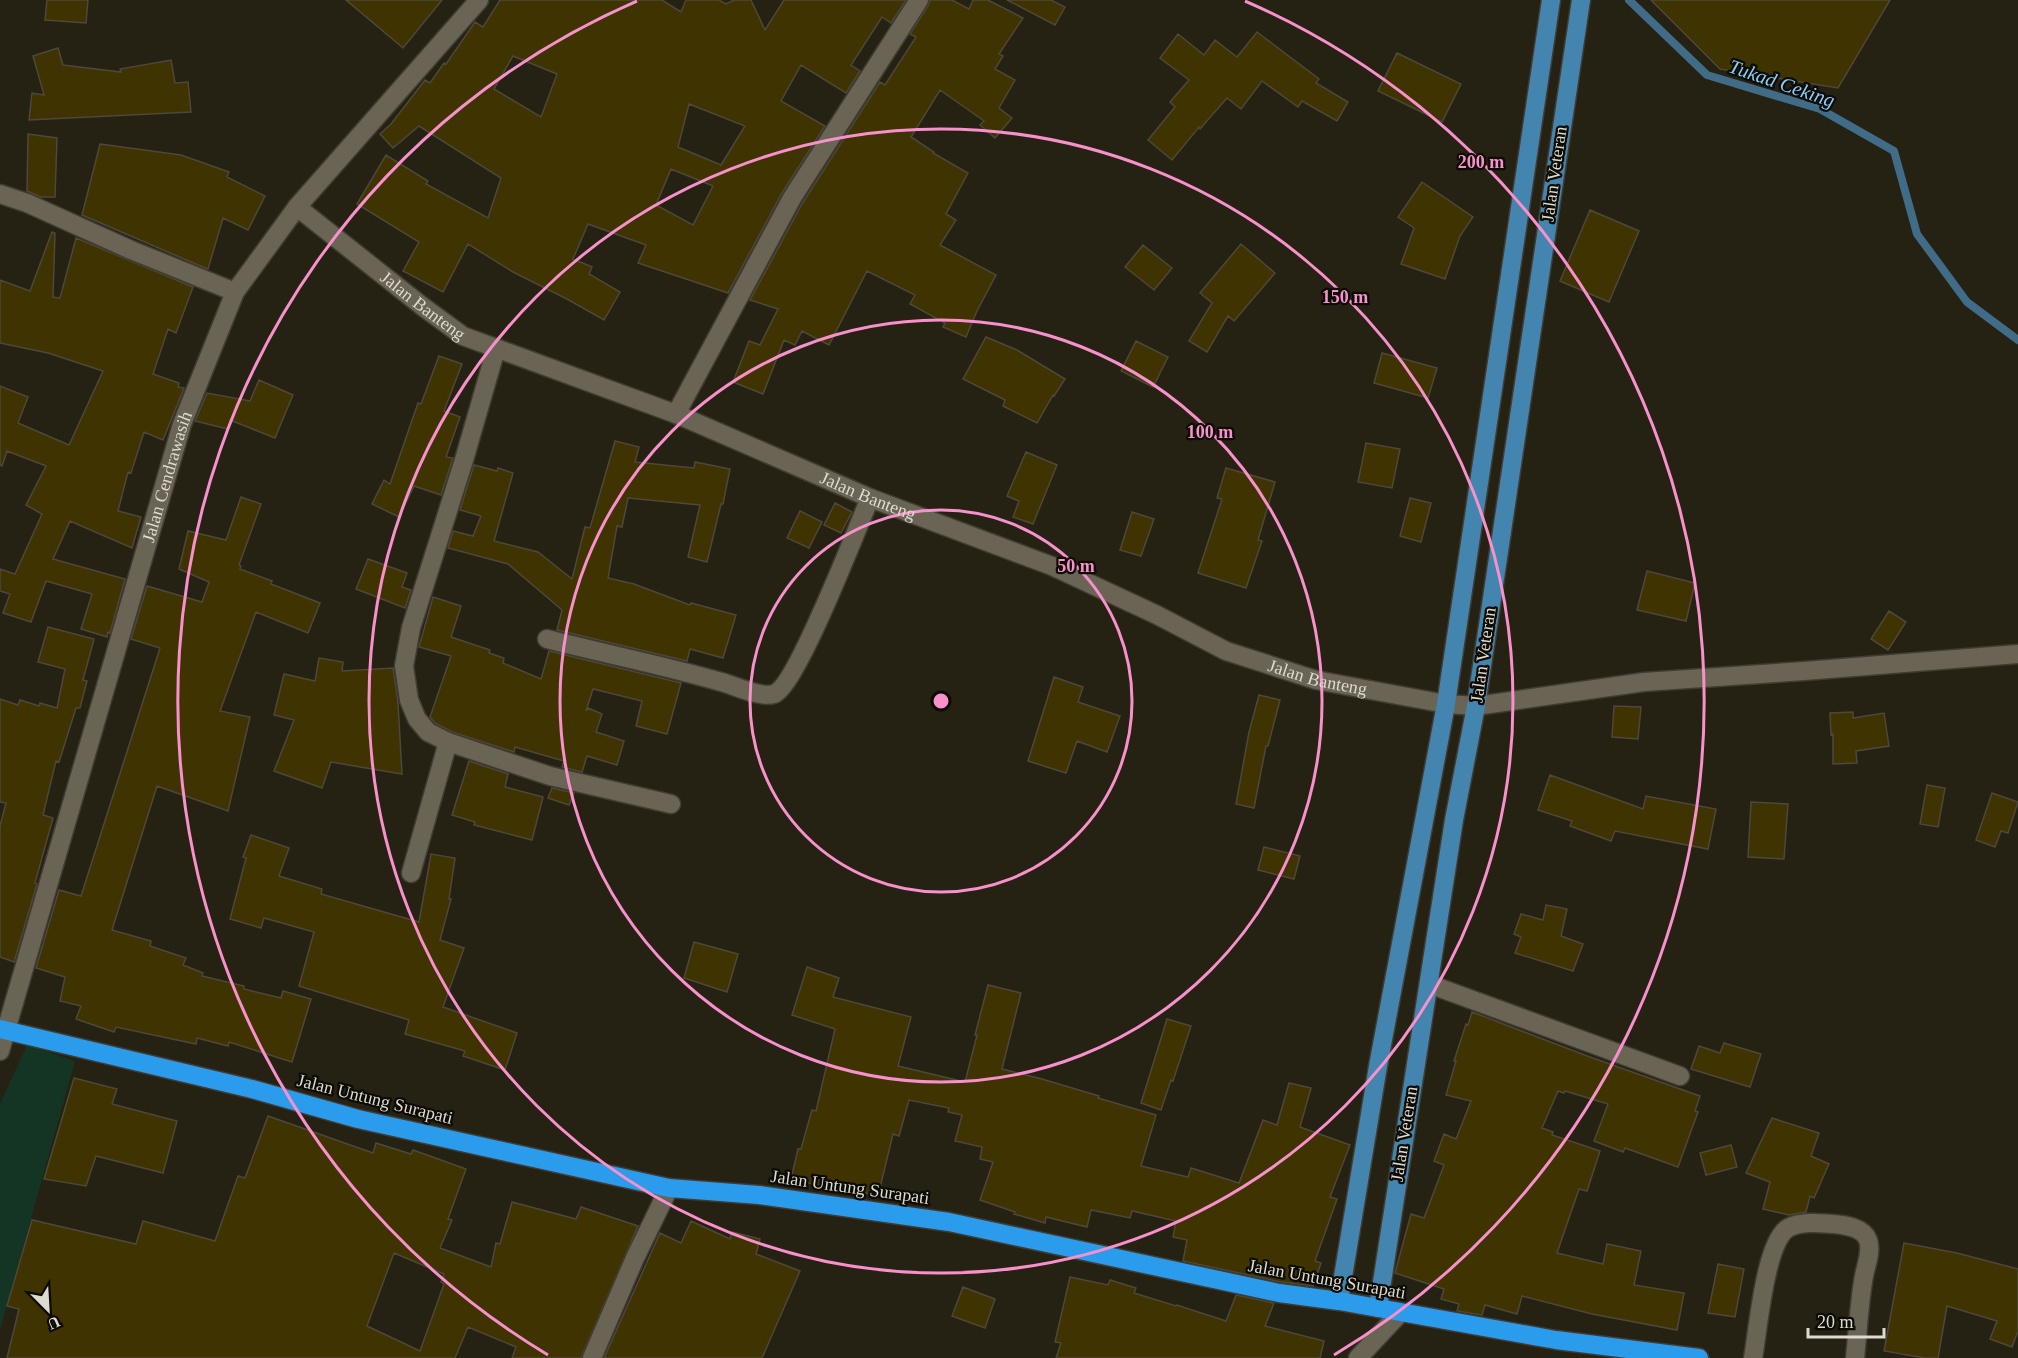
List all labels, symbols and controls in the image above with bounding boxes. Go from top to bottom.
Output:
water label: Tukad Ceking [1726,55,1838,112]
street label: Jalan Veteran [1537,125,1571,223]
text: 200 m [1458,152,1504,172]
street label: Jalan Banteng [376,267,469,344]
text: 150 m [1322,287,1368,307]
street label: Jalan Cendrawasih [138,408,196,545]
text: 100 m [1187,422,1233,442]
street label: Jalan Banteng [817,468,919,524]
text: 50 m [1057,556,1095,576]
street label: Jalan Veteran [1466,606,1500,704]
street label: Jalan Banteng [1266,655,1369,699]
centre of rings [931,691,951,711]
street label: Jalan Untung Surapati [295,1070,455,1128]
street label: Jalan Veteran [1387,1085,1421,1183]
street label: Jalan Untung Surapati [769,1166,931,1208]
street label: Jalan Untung Surapati [1246,1255,1408,1303]
north arrow [18,1280,78,1340]
scale bar [1808,1301,1884,1339]
text: 20 m [1817,1312,1854,1332]
text: U [45,1313,63,1334]

